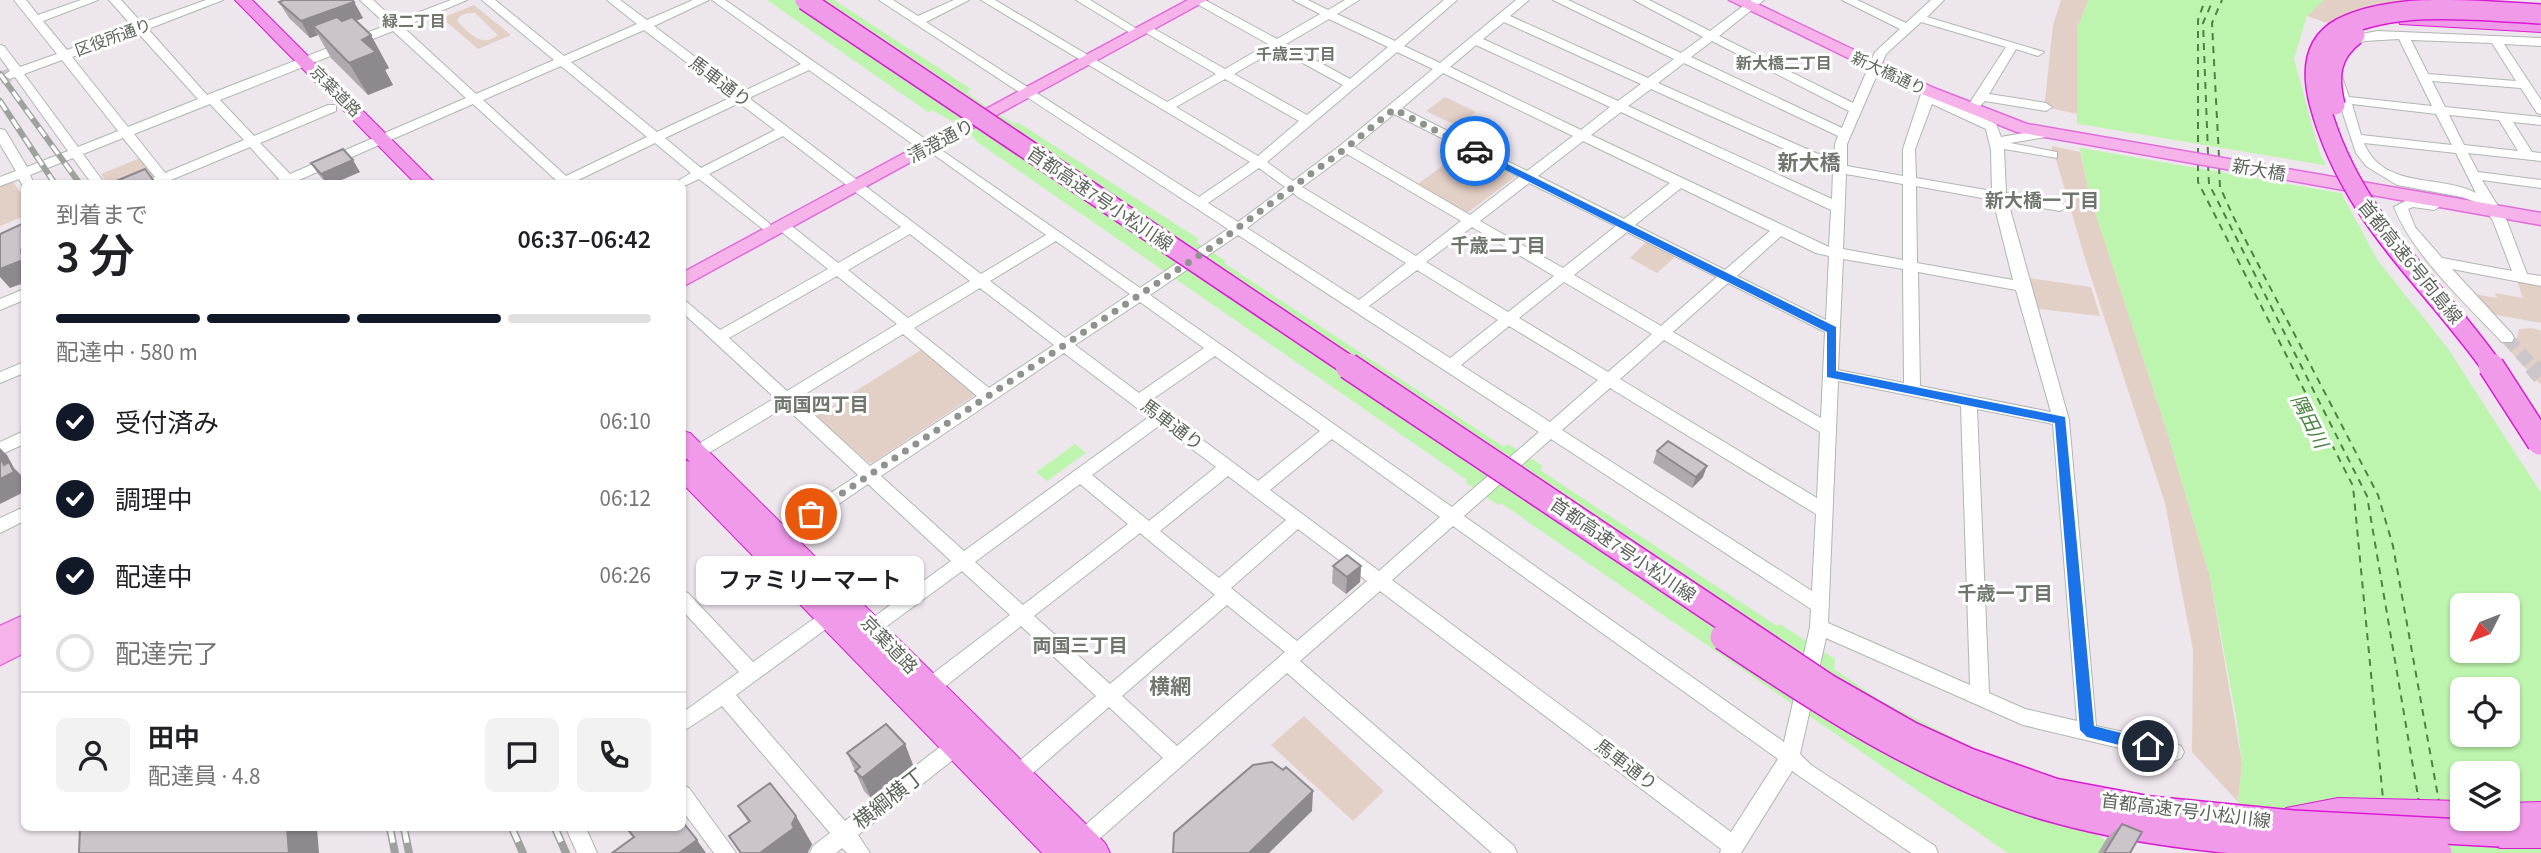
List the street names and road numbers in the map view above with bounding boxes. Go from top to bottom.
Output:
street label: 区役所通り [72,14,155,62]
street label: 新大橋通り [1848,47,1929,101]
street label: 馬車通り [683,51,756,114]
street label: 京葉道路 [305,61,366,122]
street label: 清澄通り [904,114,979,169]
street label: 首都高速7号小松川線 [1022,141,1178,258]
street label: 新大橋 [2230,153,2288,187]
street label: 首都高速6号向島線 [2352,195,2467,330]
street label: 馬車通り [1135,394,1208,457]
street label: 首都高速7号小松川線 [1545,492,1701,609]
street label: 京葉道路 [855,611,923,680]
street label: 馬車通り [1589,734,1662,797]
street label: 横綱横丁 [847,761,931,837]
street label: 首都高速7号小松川線 [2100,789,2272,834]

